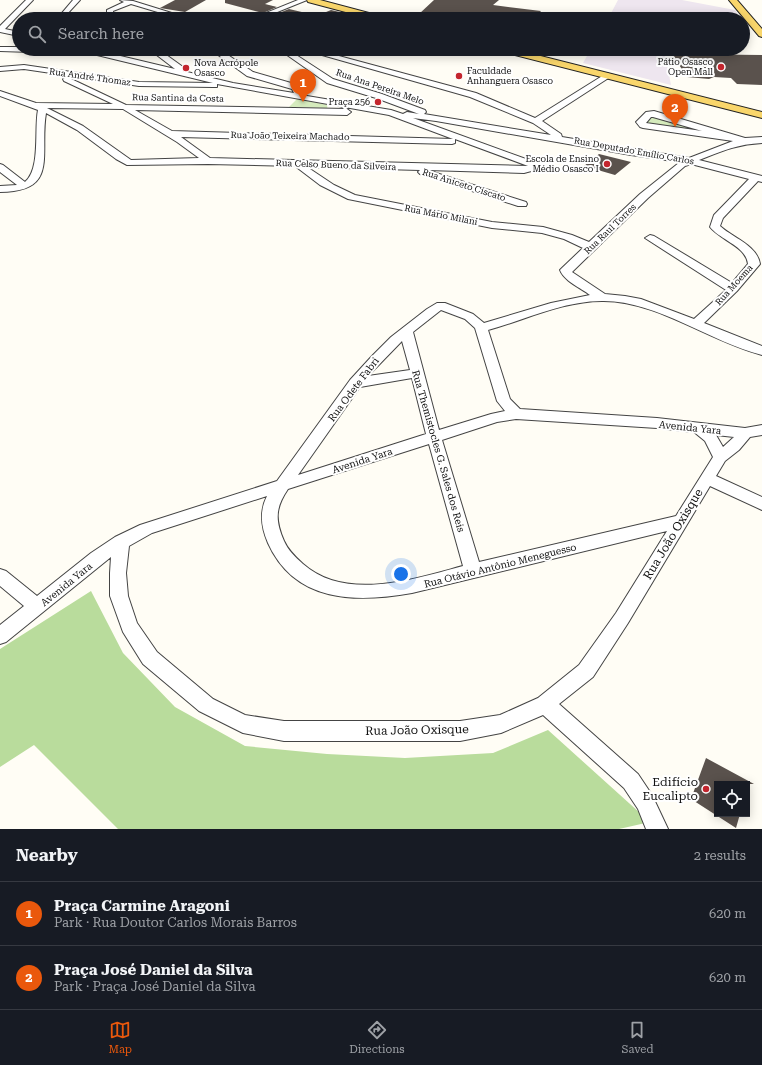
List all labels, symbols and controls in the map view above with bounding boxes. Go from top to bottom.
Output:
search box [12,12,750,56]
icon: search [26,23,48,45]
text: Search here [58,25,144,43]
place label: Pátio Osasco Open Mall [658,57,713,77]
place label: Nova Acrópole Osasco [194,58,258,78]
marker: Pátio Osasco Open Mall [716,62,726,72]
marker: Nova Acrópole Osasco [181,63,191,73]
street label: Rua André Thomaz [49,66,132,88]
place label: Faculdade Anhanguera Osasco [467,66,553,86]
street label: Rua Ana Pereira Melo [335,67,426,107]
pin: 1 [290,69,316,102]
marker: Faculdade Anhanguera Osasco [454,71,464,81]
street label: Rua Santina da Costa [132,92,224,104]
pin: 2 [662,94,688,127]
place label: Praça 256 [328,97,370,107]
marker: Praça 256 [373,97,383,107]
street label: Rua João Teixeira Machado [230,130,350,142]
street label: Rua Deputado Emílio Carlos [573,135,695,167]
place label: Escola de Ensino Médio Osasco I [525,154,599,174]
street label: Rua Celso Bueno da Silveira [276,158,397,172]
marker: Escola de Ensino Médio Osasco I [602,159,612,169]
street label: Rua Aniceto Ciscato [421,167,507,203]
street label: Rua Raul Torres [582,202,638,256]
street label: Rua Mário Milani [404,203,479,227]
street label: Rua Moema [713,263,755,307]
street label: Rua Odete Fabri [326,355,381,423]
street label: Rua Themistocles G. Sales dos Reis [410,369,467,534]
street label: Avenida Yara [658,419,722,436]
street label: Avenida Yara [331,445,394,475]
street label: Rua João Oxisque [640,486,706,582]
street label: Rua Otávio Antônio Meneguesso [423,541,577,590]
street label: Avenida Yara [38,560,95,608]
your location [391,564,411,584]
street label: Rua João Oxisque [365,722,469,738]
place label: Edifício Eucalipto [643,775,698,803]
map controls [714,781,750,817]
button: locate [714,781,750,817]
marker: Edifício Eucalipto [701,784,711,794]
text: Nearby [16,845,78,865]
text: 2 results [694,848,746,863]
text: Praça Carmine Aragoni [54,897,230,915]
text: 1 [25,906,33,921]
text: 620 m [709,906,746,921]
text: Park · Rua Doutor Carlos Morais Barros [54,915,297,930]
text: Praça José Daniel da Silva [54,961,253,979]
text: 2 [25,970,33,985]
text: 620 m [709,970,746,985]
text: Park · Praça José Daniel da Silva [54,979,256,994]
tab: Map [109,1019,132,1056]
tab: Directions [349,1019,404,1056]
tab: Saved [622,1019,653,1056]

